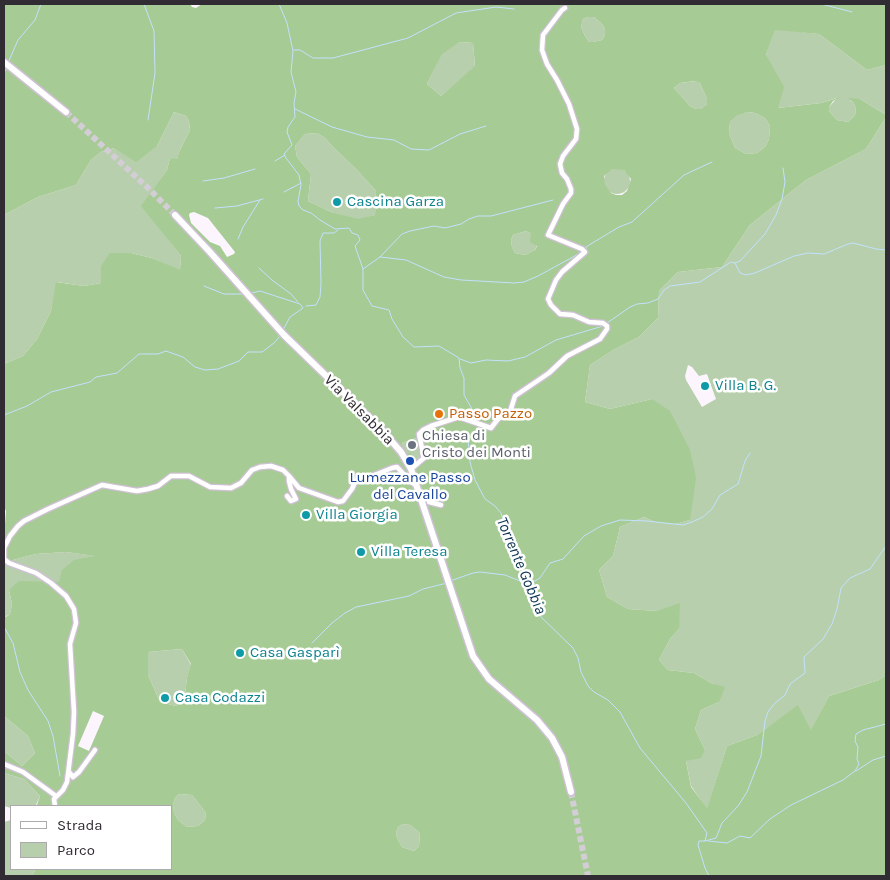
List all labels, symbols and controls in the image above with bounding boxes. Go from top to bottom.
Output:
place label: Cascina Garza [347,193,444,211]
marker: Cascina Garza [331,196,343,208]
street label: Via Valsabbia [320,371,398,449]
place label: Villa B. G. [715,377,776,395]
marker: Villa B. G. [699,380,711,392]
place label: Passo Pazzo [449,405,532,423]
marker: Passo Pazzo [433,408,445,420]
place label: Chiesa di Cristo dei Monti [422,427,531,462]
marker: Chiesa di Cristo dei Monti [406,439,418,451]
marker: Lumezzane Passo del Cavallo [404,455,416,467]
place label: Lumezzane Passo del Cavallo [349,469,471,504]
place label: Villa Giorgia [316,506,398,524]
marker: Villa Giorgia [300,509,312,521]
water label: Torrente Gobbia [492,515,550,617]
place label: Villa Teresa [371,543,447,561]
marker: Villa Teresa [355,546,367,558]
place label: Casa Gasparì [250,644,340,662]
marker: Casa Gasparì [234,647,246,659]
place label: Casa Codazzi [175,689,265,707]
marker: Casa Codazzi [159,692,171,704]
legend [10,805,172,870]
text: Strada [57,816,103,834]
text: Parco [57,841,95,859]

